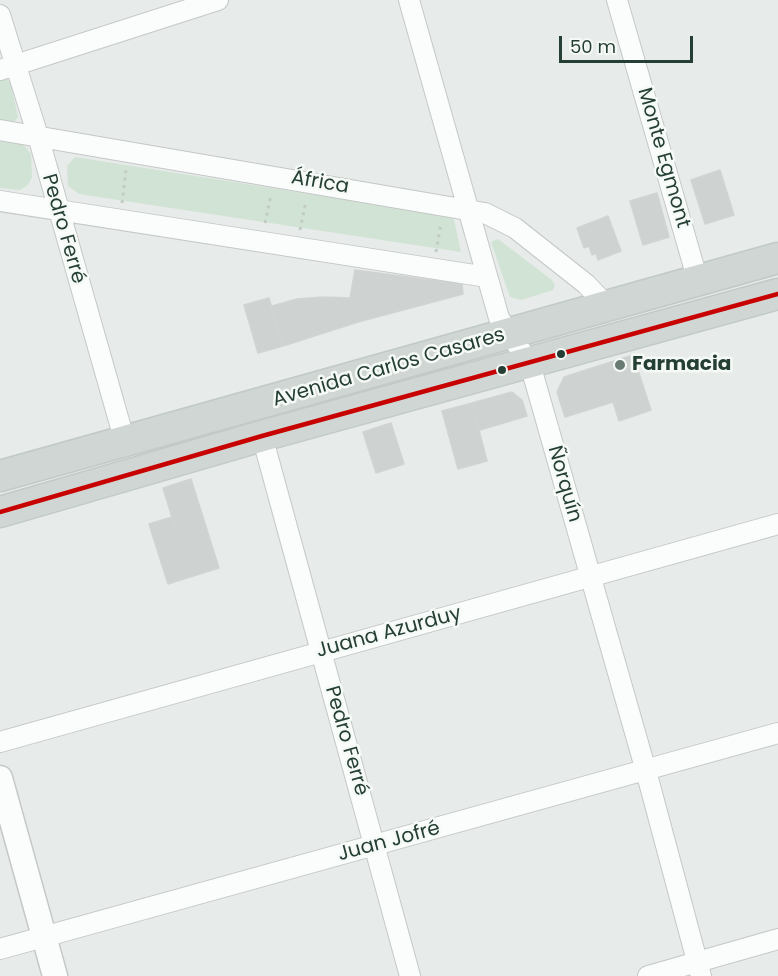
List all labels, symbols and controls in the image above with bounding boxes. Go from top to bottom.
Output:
scale bar [562,24,696,62]
text: 50 m [570,34,616,59]
street label: Monte Egmont [631,85,695,231]
street label: África [289,166,351,200]
street label: Pedro Ferré [36,171,90,287]
street label: Avenida Carlos Casares [270,323,508,413]
unlabelled marker [555,348,567,360]
place label: Farmacia [632,353,731,377]
marker: Farmacia [613,358,627,372]
unlabelled marker [496,364,508,376]
street label: Ñorquín [542,443,586,525]
street label: Juana Azurduy [314,602,464,664]
street label: Pedro Ferré [319,683,373,799]
street label: Juan Jofré [335,817,443,867]

